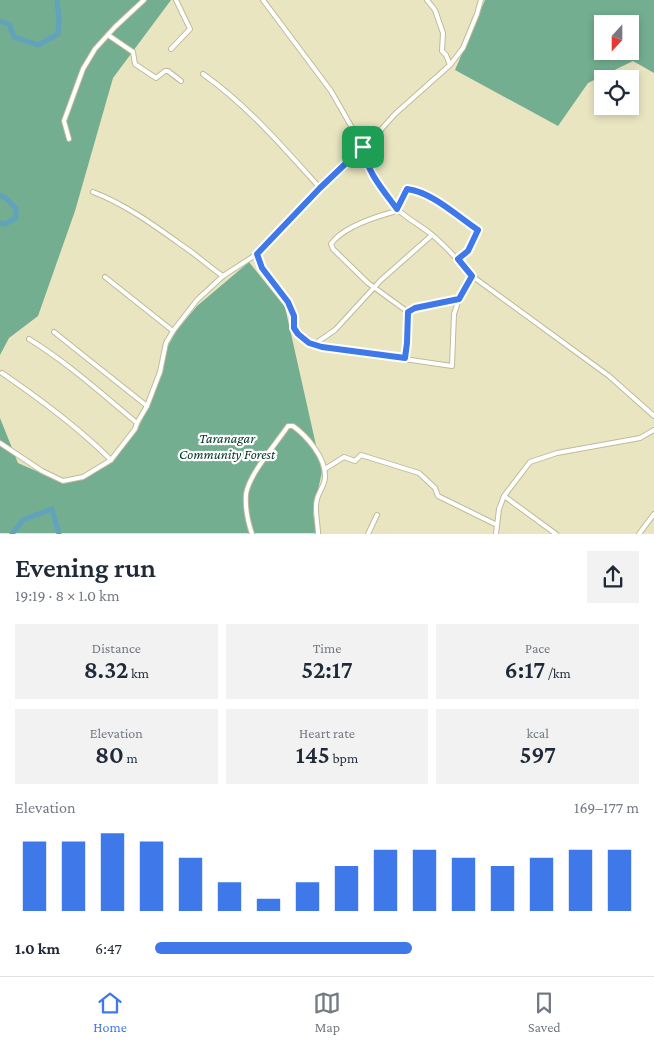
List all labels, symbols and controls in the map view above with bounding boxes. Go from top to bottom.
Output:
north arrow [594,15,639,60]
map controls [594,15,639,115]
button: locate [594,70,639,115]
pin [342,126,384,168]
icon: arrive [349,133,377,161]
park label: Taranagar Community Forest [179,430,276,462]
button: share [587,551,639,603]
text: Evening run [15,552,156,583]
text: 19:19 · 8 × 1.0 km [15,587,120,604]
text: Distance [92,640,141,656]
text: Time [313,640,341,656]
text: Pace [525,640,550,656]
text: 8.32 [84,656,128,683]
text: 52:17 [301,656,353,683]
text: 6:17 [505,656,545,683]
text: km [128,665,149,681]
text: /km [545,665,571,681]
text: Elevation [90,725,143,741]
text: Heart rate [299,725,355,741]
text: kcal [526,725,549,741]
text: 80 [95,741,124,768]
text: 145 [296,741,330,768]
text: 597 [519,741,556,768]
text: m [124,750,138,766]
text: bpm [330,750,358,766]
text: Elevation [15,799,76,816]
text: 169–177 m [574,799,639,816]
text: 1.0 km [15,940,60,957]
text: 6:47 [95,940,122,957]
tab: Home [93,989,127,1035]
tab: Map [313,989,341,1035]
tab: Saved [528,989,561,1035]

